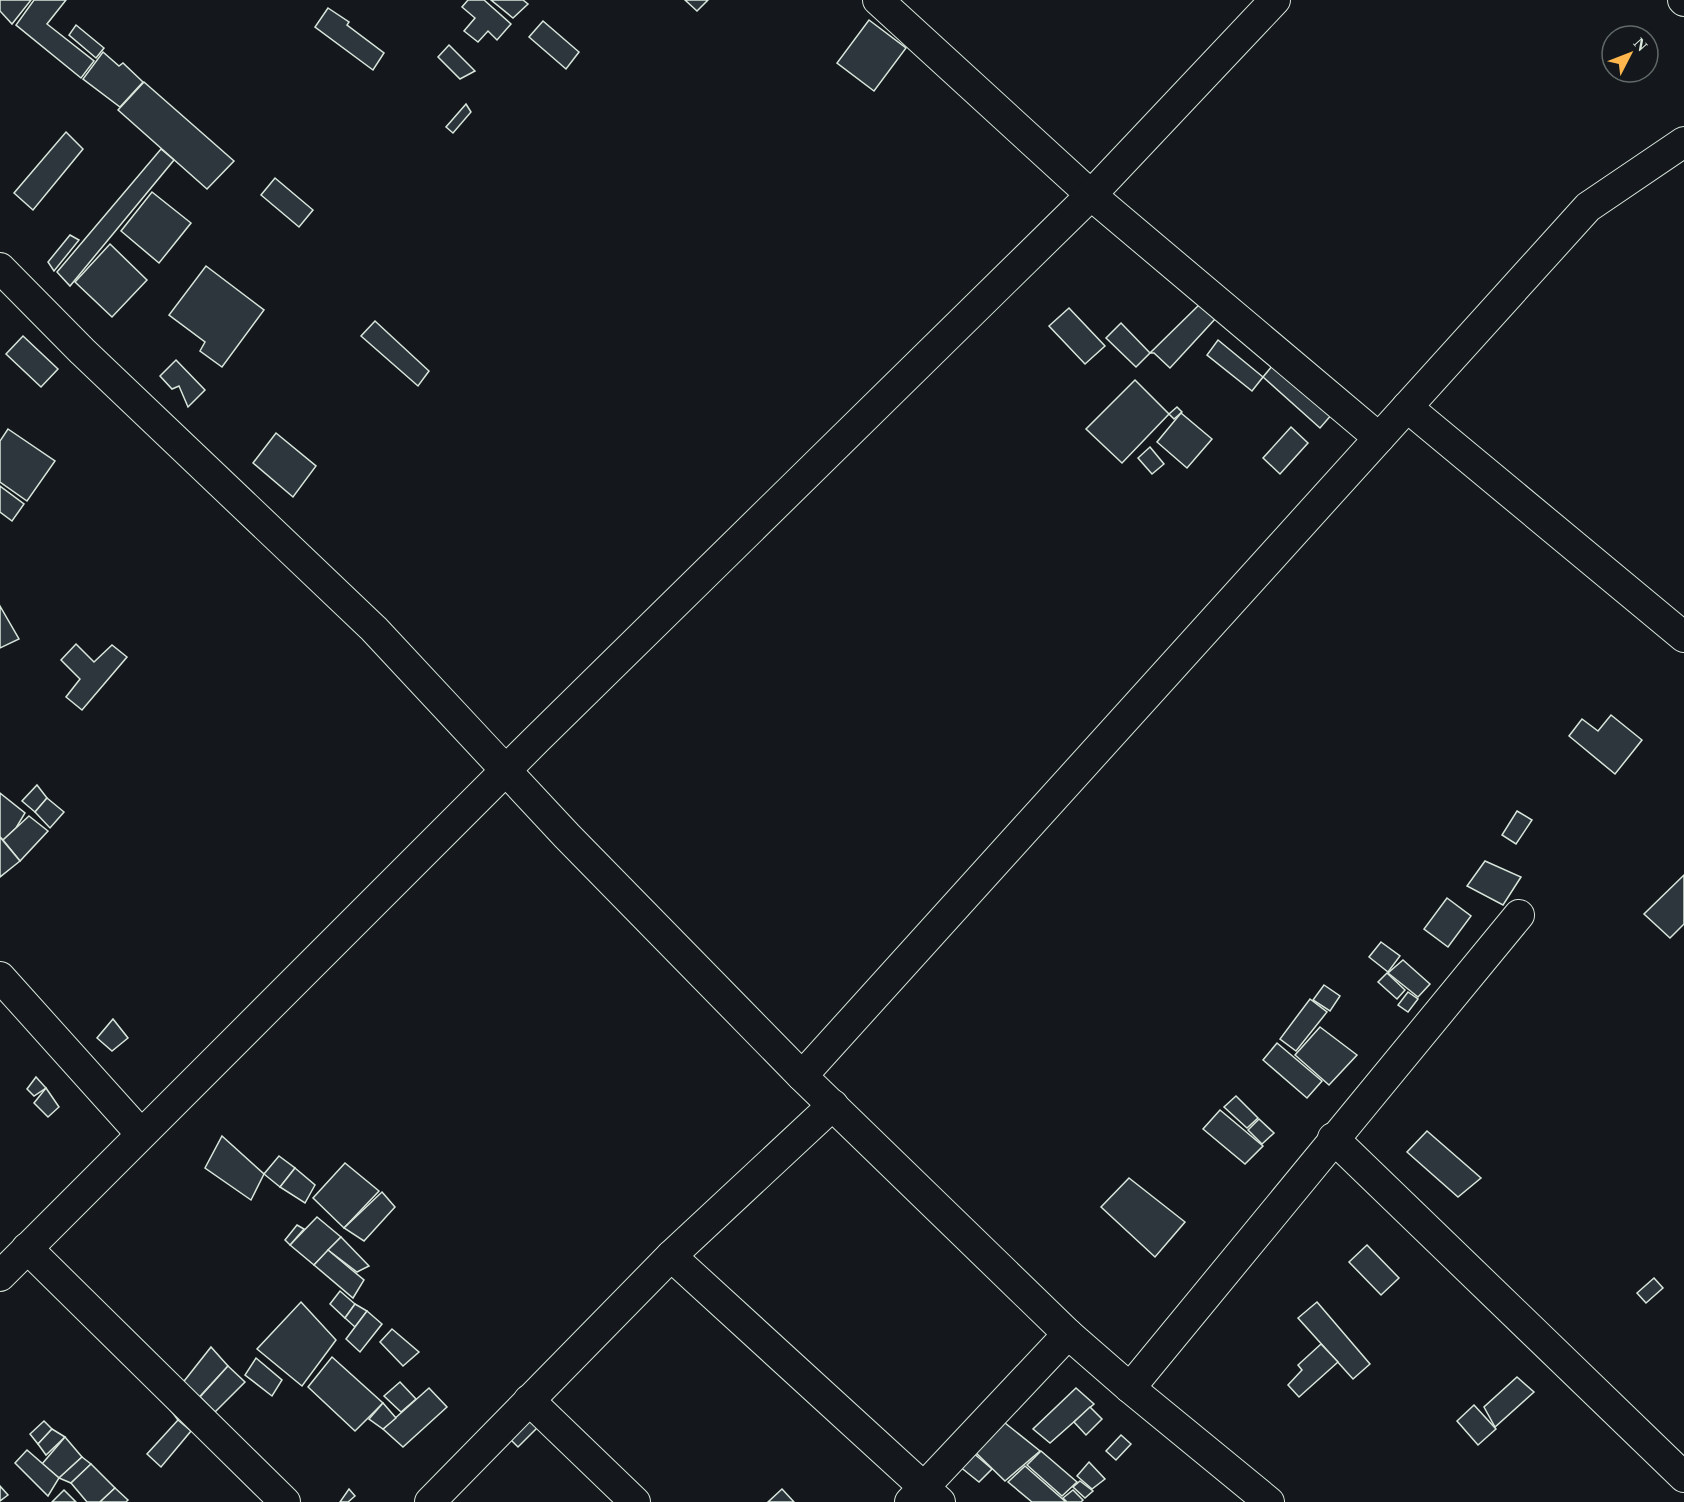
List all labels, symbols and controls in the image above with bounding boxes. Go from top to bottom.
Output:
north arrow [1600,24,1660,84]
text: N [1631,34,1651,55]

